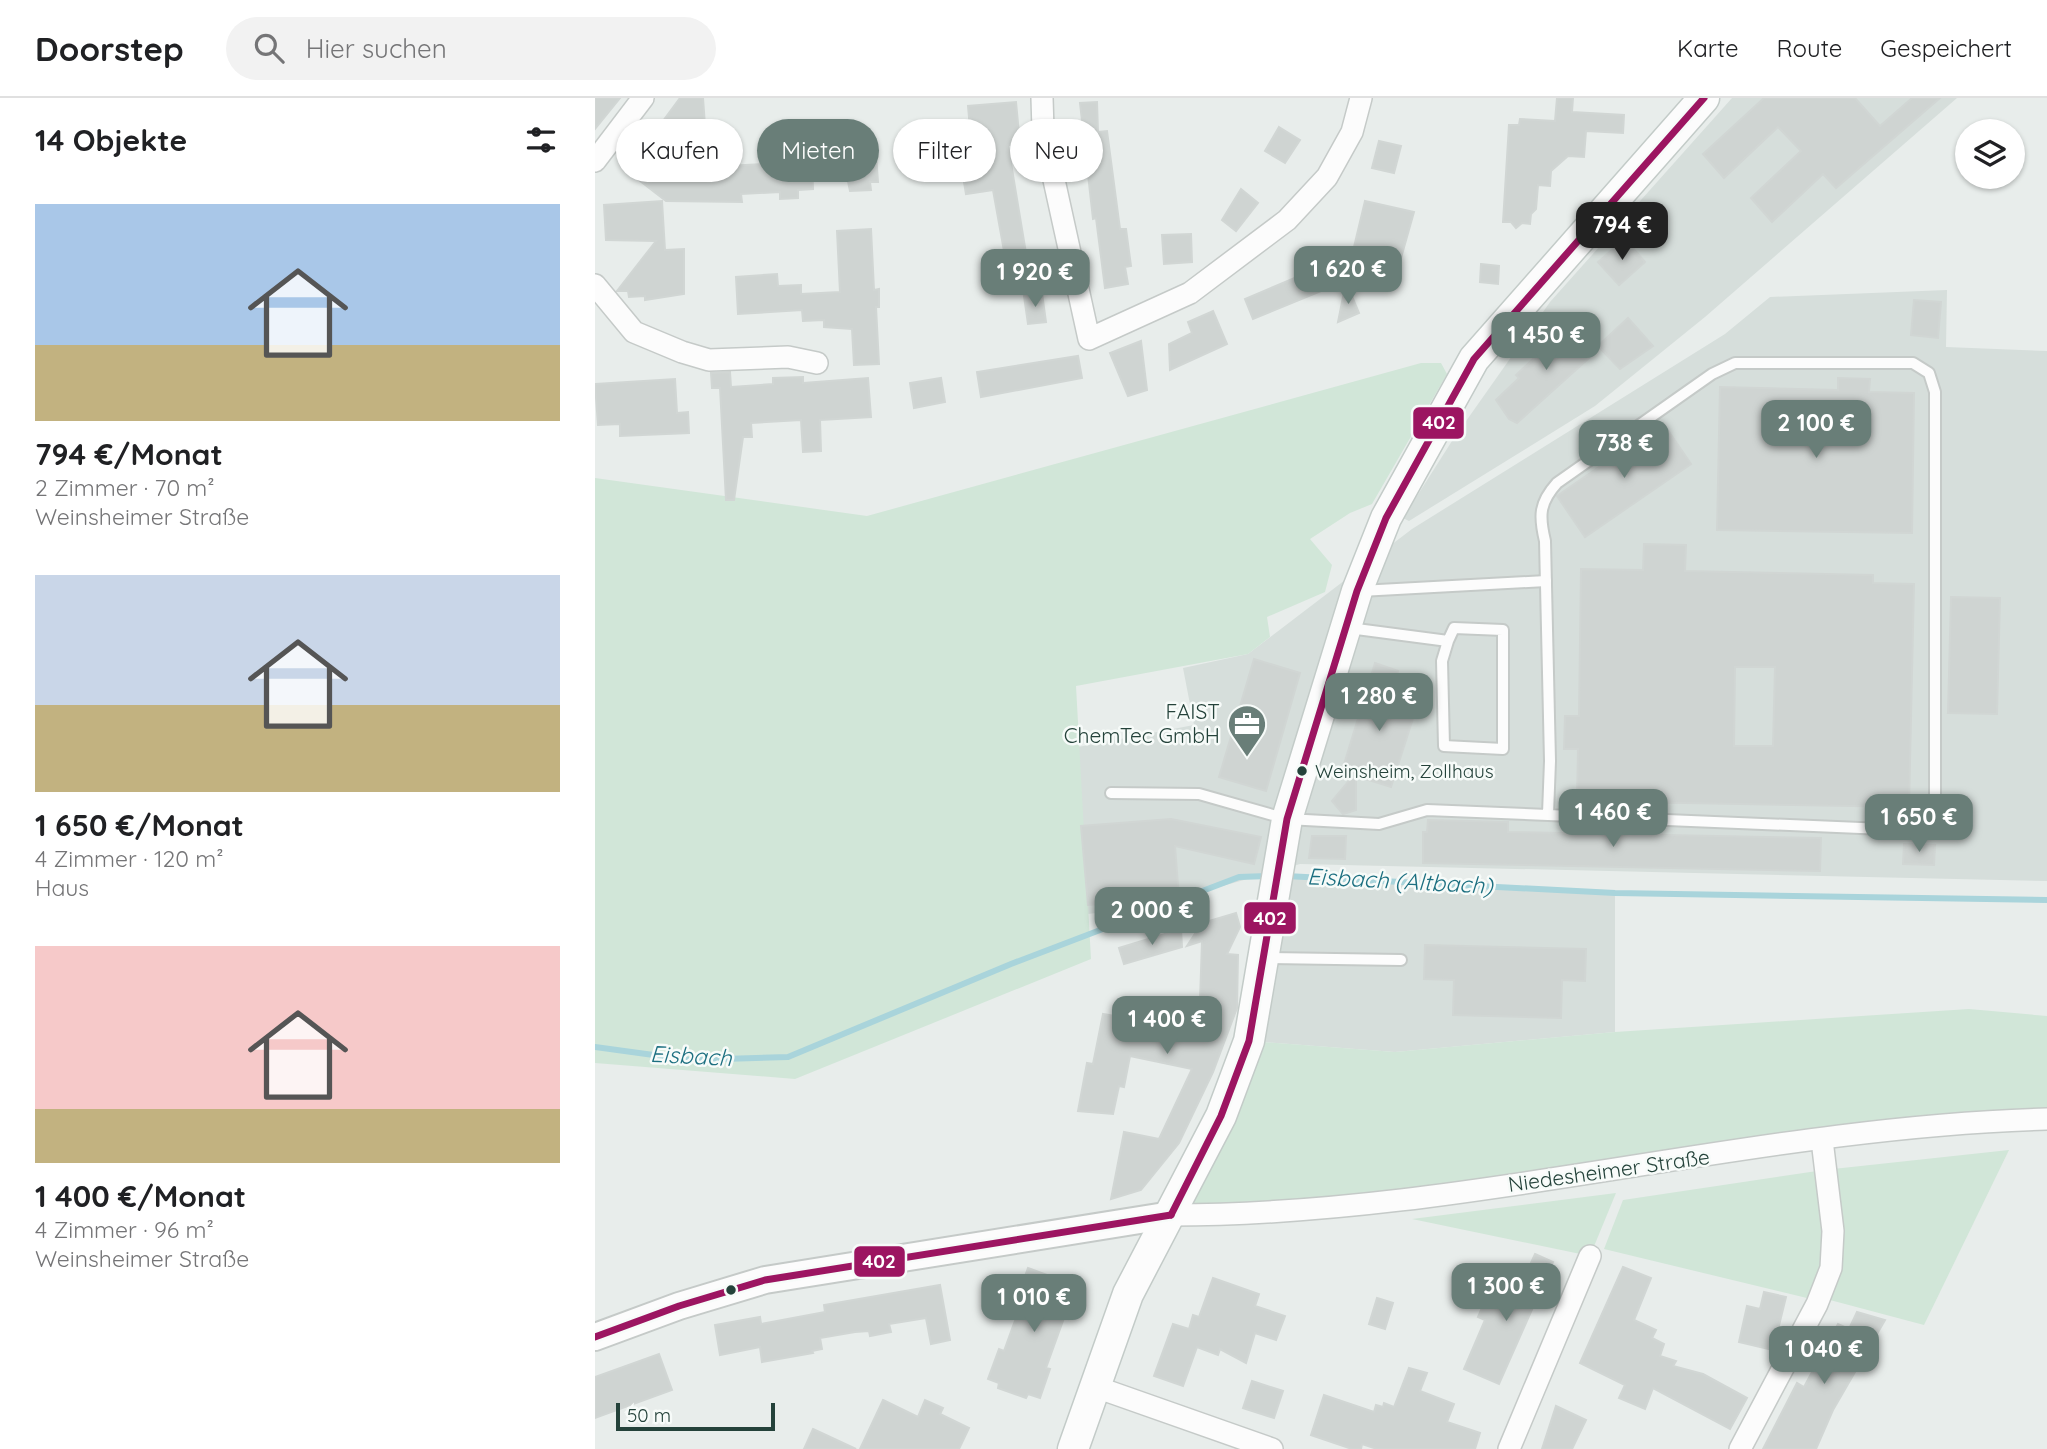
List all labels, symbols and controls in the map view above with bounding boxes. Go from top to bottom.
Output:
search box [226,17,716,80]
text: Doorstep [35,28,184,69]
icon: search [250,29,288,67]
text: Hier suchen [306,32,447,65]
text: Karte [1677,33,1739,63]
text: Route [1777,33,1842,63]
text: Gespeichert [1880,33,2012,63]
chip: Kaufen [616,119,743,182]
chip: Mieten [757,119,879,182]
chip: Filter [893,119,996,182]
chip: Neu [1010,119,1103,182]
map controls [1955,119,2025,189]
button: layers [1955,119,2025,189]
text: 14 Objekte [35,121,187,159]
icon: filters [522,121,560,159]
pin: 794 € [1573,202,1671,262]
text: 794 € [1592,210,1652,239]
pin: 1 620 € [1283,246,1413,306]
icon: home [235,250,361,376]
pin: 1 920 € [970,250,1100,309]
text: 1 620 € [1310,254,1386,283]
text: 1 920 € [997,257,1073,286]
pin: 1 450 € [1481,313,1611,372]
text: 1 450 € [1507,320,1585,349]
pin: 2 100 € [1751,400,1881,460]
line badge: 402 [1412,406,1465,440]
text: 2 100 € [1777,408,1855,437]
text: 402 [1422,410,1456,434]
pin: 738 € [1575,420,1673,480]
text: 738 € [1595,428,1653,457]
text: 794 €/Monat [35,435,223,473]
text: 2 Zimmer · 70 m² [35,473,215,502]
text: Weinsheimer Straße [35,502,249,531]
icon: home [235,621,361,747]
pin: 1 280 € [1314,674,1444,733]
text: 1 280 € [1341,681,1417,710]
place label: FAIST ChemTec GmbH [1064,698,1220,748]
office icon: FAIST ChemTec GmbH [1226,703,1268,758]
place label: Weinsheim, Zollhaus [1315,759,1494,783]
marker: Weinsheim, Zollhaus [1295,764,1309,778]
pin: 1 460 € [1548,790,1678,849]
pin: 1 650 € [1854,794,1984,854]
text: 1 460 € [1575,797,1651,826]
text: 1 650 € [1881,802,1957,831]
text: 1 650 €/Monat [35,806,244,844]
text: 4 Zimmer · 120 m² [35,844,223,873]
water label: Eisbach (Altbach) [1306,861,1495,900]
text: Haus [35,873,89,902]
pin: 2 000 € [1087,888,1217,947]
text: 2 000 € [1111,895,1193,924]
line badge: 402 [1243,901,1297,935]
text: 402 [1253,906,1287,930]
icon: home [235,992,361,1118]
pin: 1 400 € [1102,996,1232,1056]
text: 1 400 € [1128,1004,1206,1033]
water label: Eisbach [650,1039,733,1072]
street label: Niedesheimer Straße [1506,1143,1711,1197]
text: 1 400 €/Monat [35,1177,246,1215]
text: 4 Zimmer · 96 m² [35,1215,214,1244]
text: Weinsheimer Straße [35,1244,249,1273]
line badge: 402 [853,1245,906,1278]
text: 402 [862,1249,896,1273]
pin: 1 300 € [1441,1264,1571,1323]
text: 1 300 € [1468,1271,1544,1300]
pin: 1 010 € [969,1274,1099,1334]
text: 1 010 € [997,1282,1071,1311]
unlabelled marker [724,1283,738,1297]
pin: 1 040 € [1759,1326,1889,1386]
text: 1 040 € [1785,1334,1863,1363]
scale bar [616,1400,775,1432]
text: 50 m [627,1403,671,1427]

